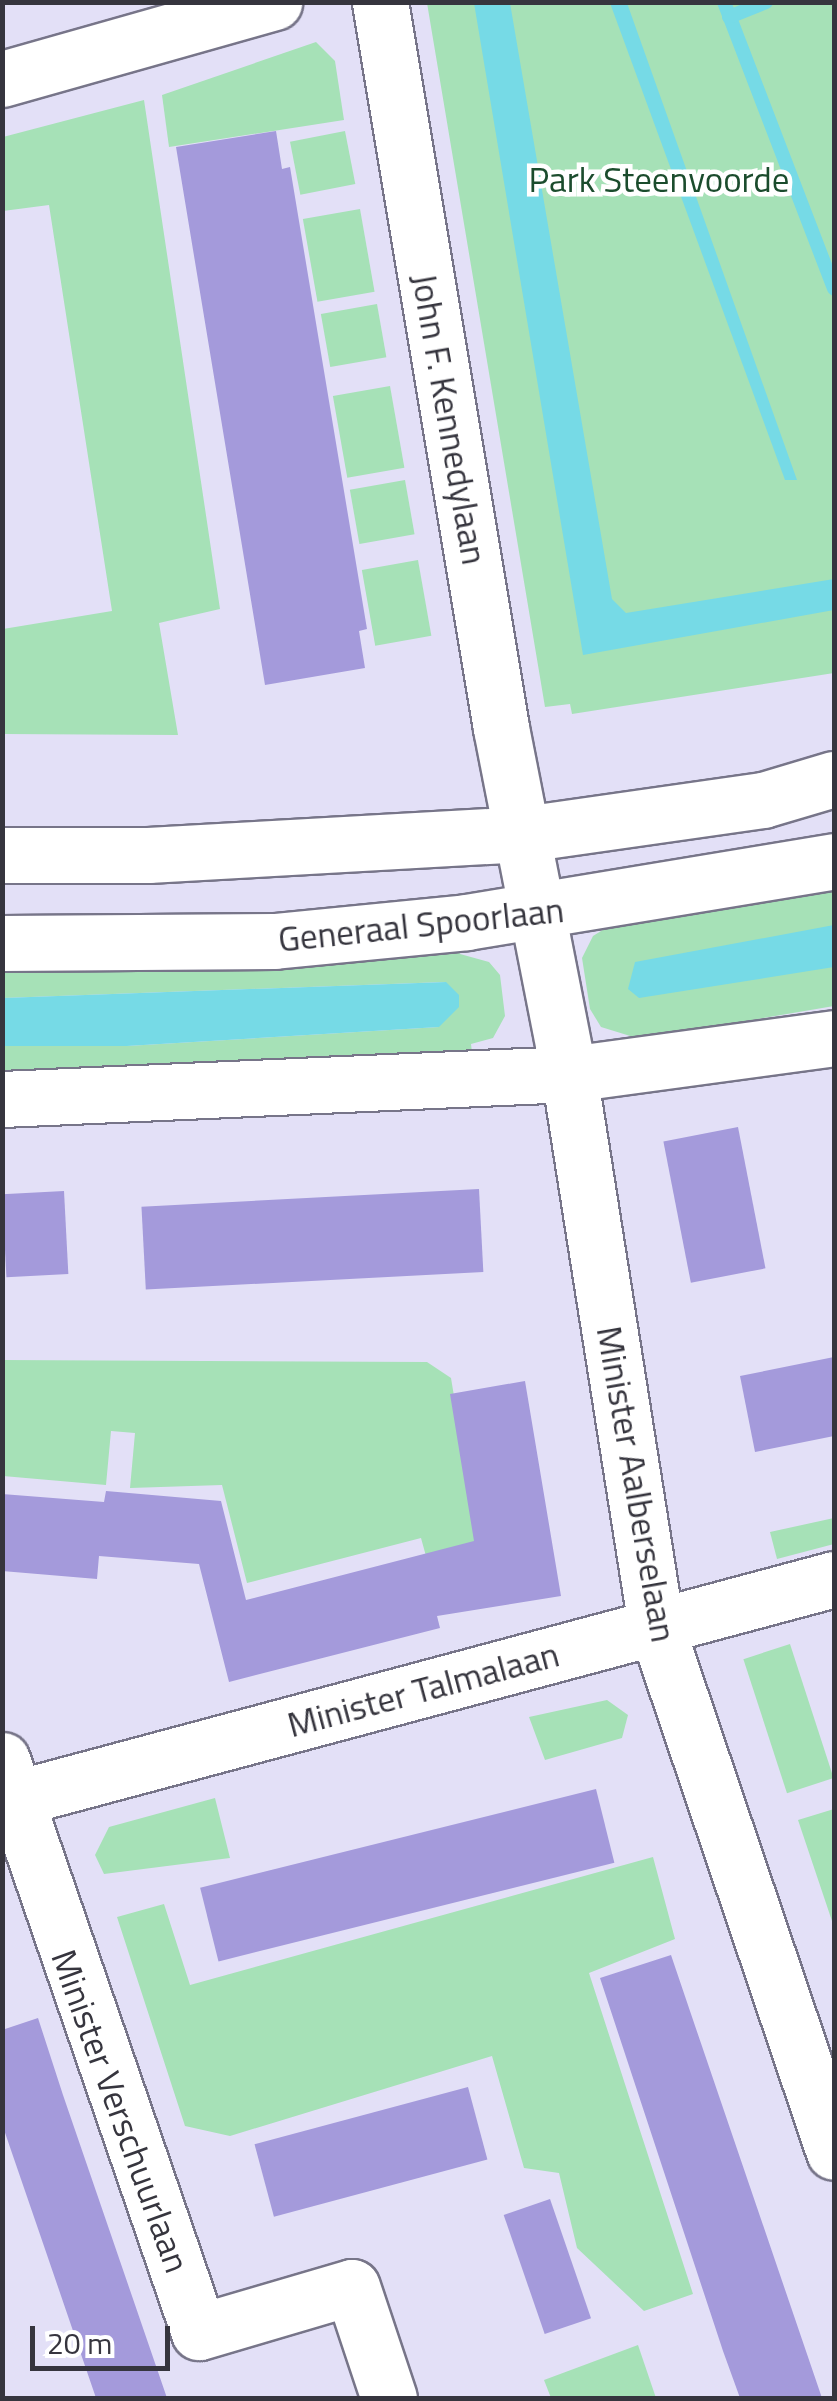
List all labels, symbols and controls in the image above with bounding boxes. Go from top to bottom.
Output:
park label: Park Steenvoorde [529,158,789,200]
street label: John F. Kennedylaan [404,270,496,568]
street label: Generaal Spoorlaan [276,888,566,960]
street label: Minister Aalberselaan [589,1323,685,1645]
street label: Minister Talmalaan [283,1633,563,1745]
street label: Minister Verschuurlaan [43,1944,199,2278]
scale bar [35,2306,175,2368]
text: 20 m [47,2320,112,2366]

